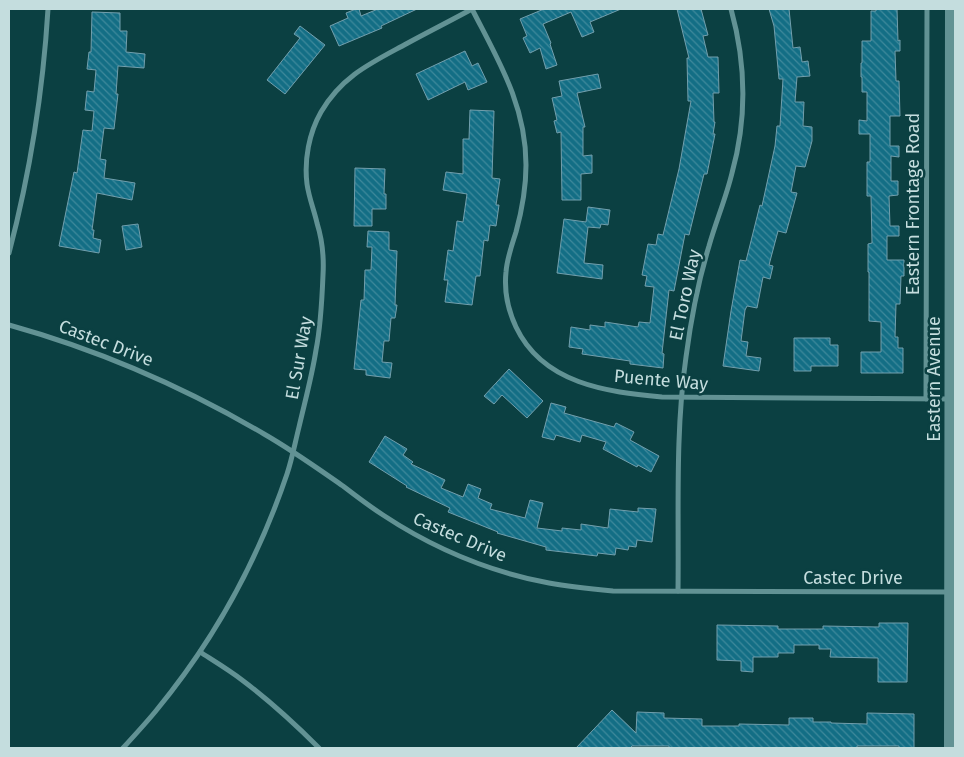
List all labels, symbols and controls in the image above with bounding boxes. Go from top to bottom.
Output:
street label: Eastern Frontage Road [902,113,924,295]
street label: El Toro Way [665,247,705,343]
street label: El Sur Way [281,314,317,401]
street label: Castec Drive [56,315,156,371]
street label: Eastern Avenue [923,316,945,442]
street label: Puente Way [613,365,709,395]
street label: Castec Drive [410,507,510,567]
street label: Castec Drive [803,567,903,589]

